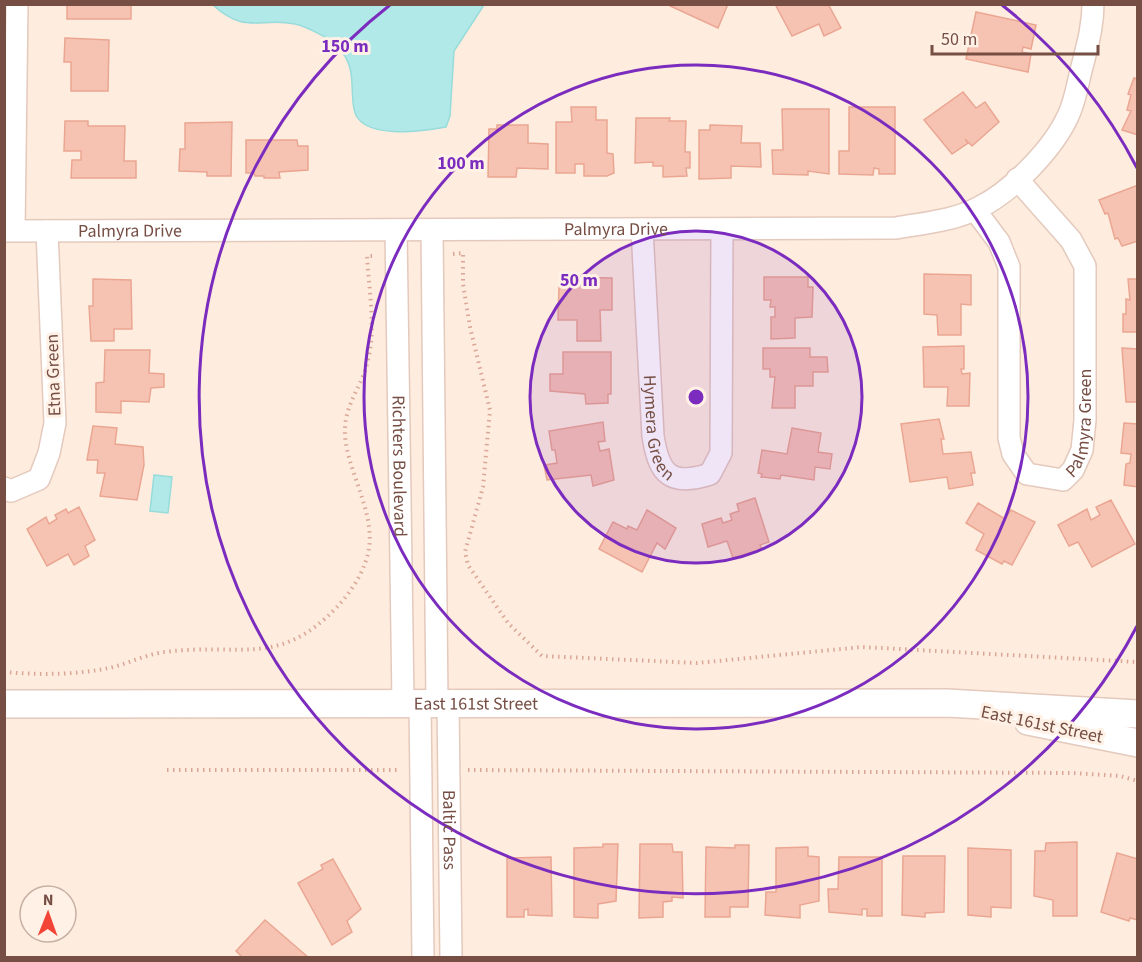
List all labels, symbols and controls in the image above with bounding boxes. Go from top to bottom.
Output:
scale bar [932,18,1098,56]
text: 50 m [941,27,977,52]
text: 150 m [321,34,369,59]
text: 100 m [437,151,485,176]
street label: Palmyra Drive [564,217,668,242]
street label: Palmyra Drive [78,218,182,244]
text: 50 m [560,268,598,293]
street label: Etna Green [40,333,67,417]
street label: Palmyra Green [1060,369,1098,484]
street label: Hymera Green [637,374,680,487]
centre of rings [686,387,706,407]
street label: Richters Boulevard [385,395,413,537]
street label: East 161st Street [414,691,538,717]
street label: East 161st Street [979,699,1105,750]
street label: Baltic Pass [436,790,462,870]
north arrow [18,884,78,944]
text: N [43,889,54,911]

